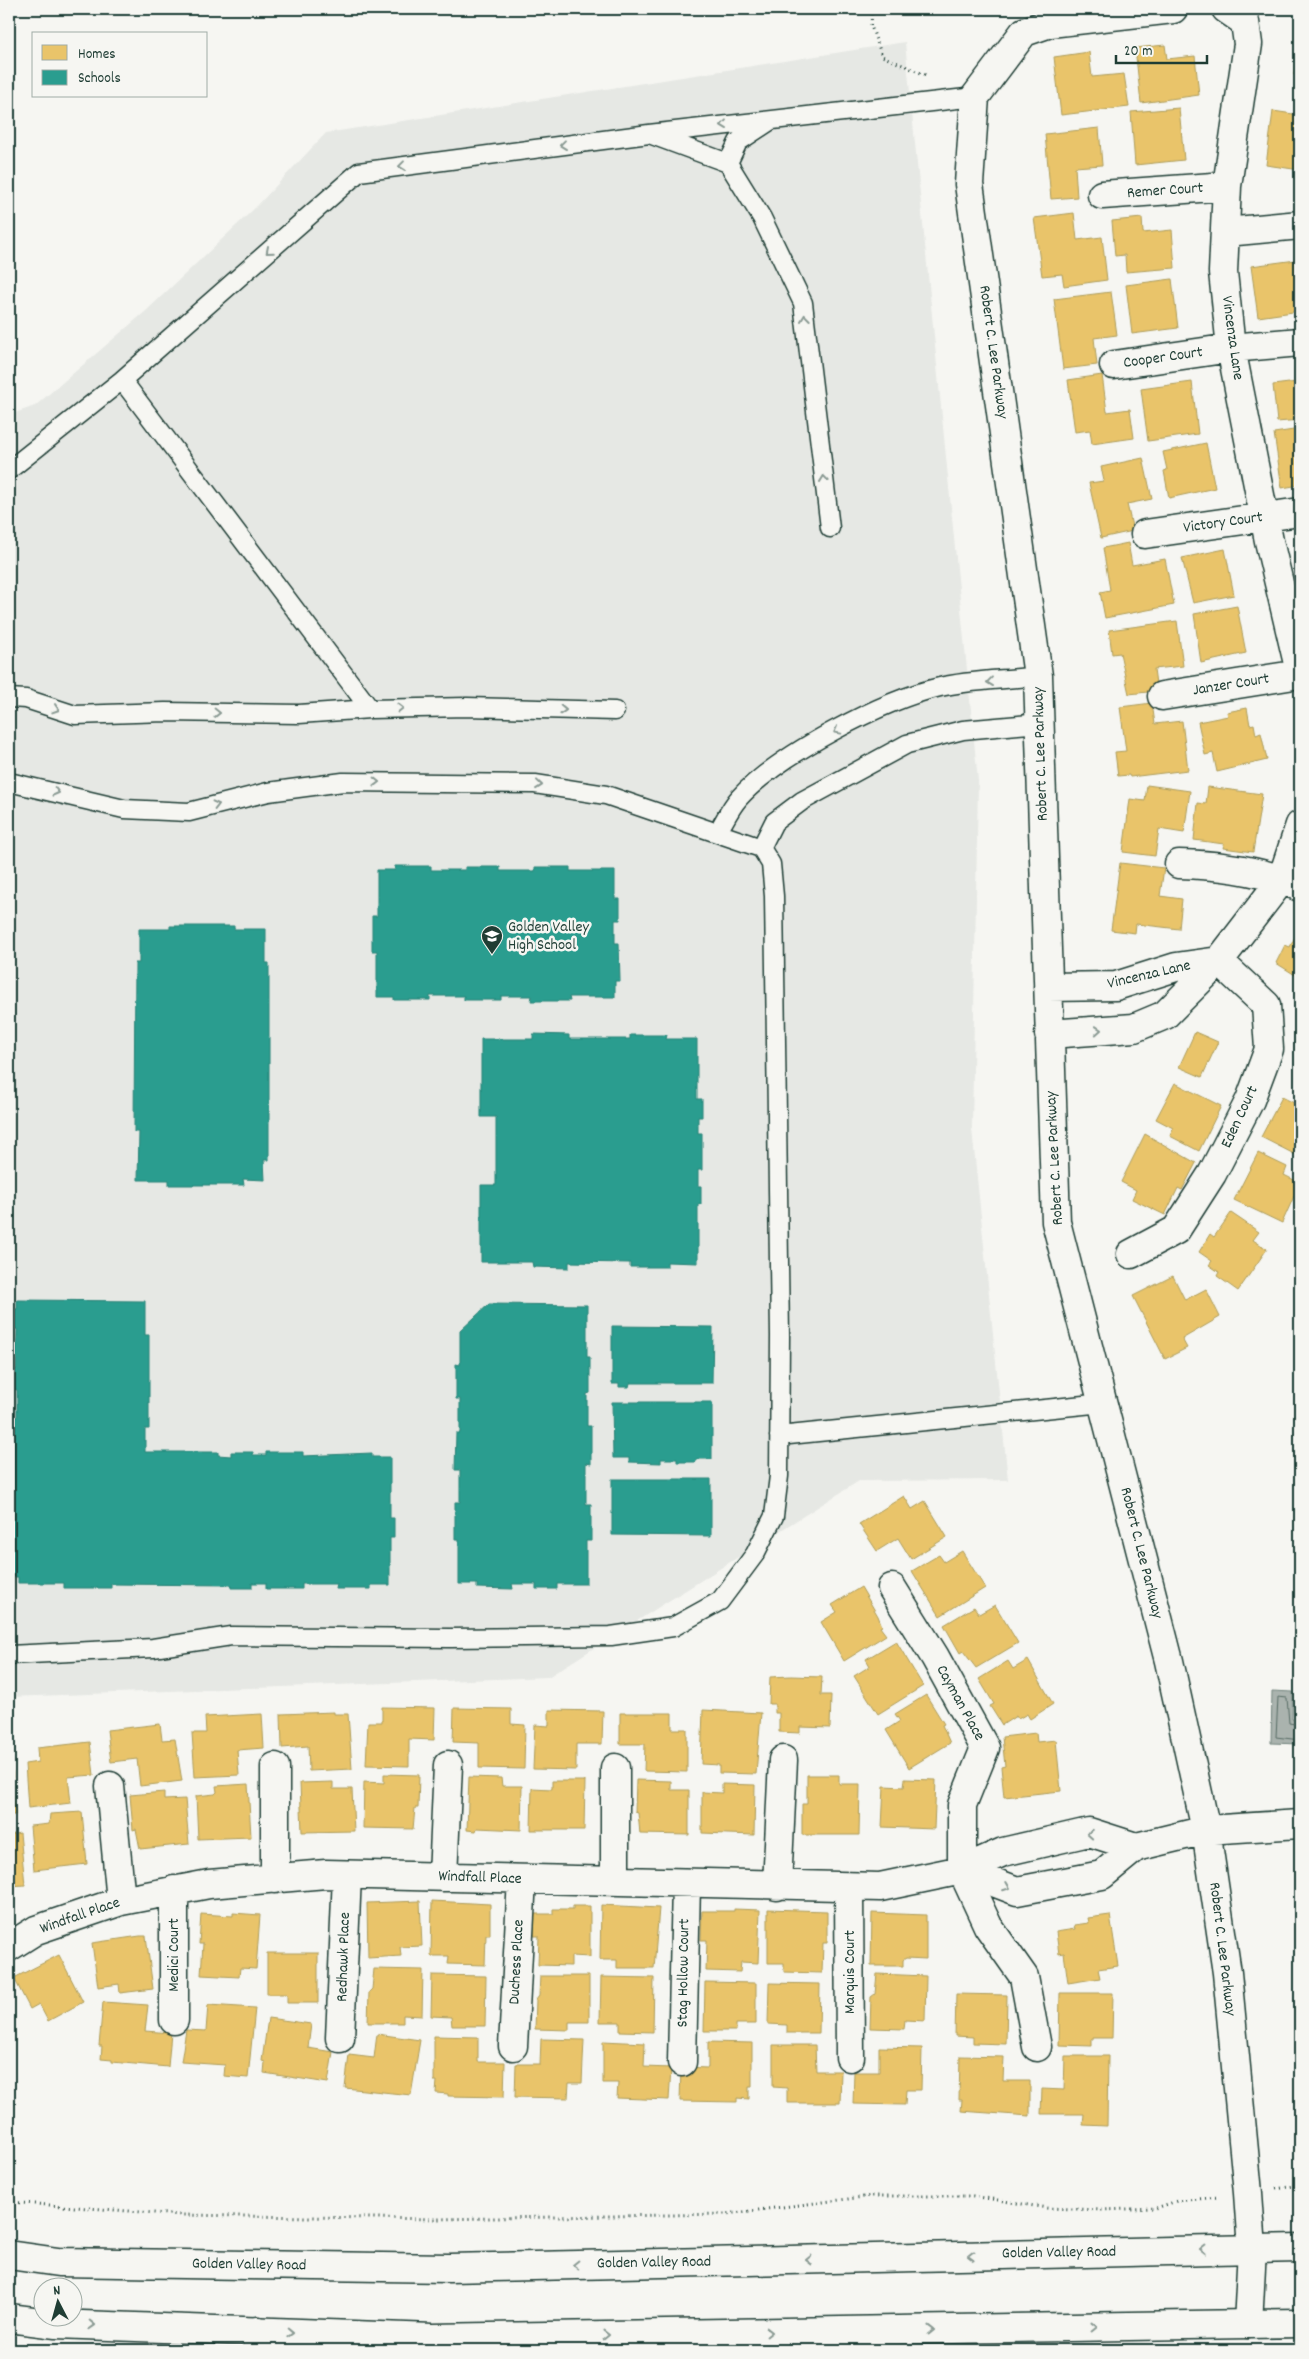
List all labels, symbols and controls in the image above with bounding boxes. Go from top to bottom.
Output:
legend [32,32,208,98]
scale bar [1116,32,1208,64]
text: 20 m [1124,41,1152,63]
text: Homes [78,44,116,66]
text: Schools [78,68,121,90]
one-way arrow [720,119,728,130]
one-way arrow [559,139,567,150]
one-way arrow [397,160,405,171]
street label: Remer Court [1126,177,1204,205]
one-way arrow [266,245,275,254]
street label: Robert C. Lee Parkway [972,284,1014,421]
street label: Vincenza Lane [1215,295,1249,381]
one-way arrow [800,314,811,322]
street label: Cooper Court [1122,341,1204,375]
one-way arrow [819,475,830,483]
street label: Victory Court [1182,506,1264,540]
street label: Janzer Court [1191,668,1271,702]
one-way arrow [985,676,993,687]
street label: Robert C. Lee Parkway [1027,686,1055,822]
one-way arrow [51,703,60,713]
one-way arrow [397,703,405,713]
one-way arrow [559,704,567,715]
one-way arrow [214,708,222,718]
one-way arrow [833,724,842,734]
one-way arrow [372,777,380,787]
one-way arrow [535,779,543,790]
one-way arrow [52,787,60,797]
one-way arrow [212,800,221,811]
place label: Golden Valley High School [508,916,589,957]
school or university icon: Golden Valley High School [480,924,504,955]
street label: Vincenza Lane [1105,954,1193,996]
one-way arrow [1094,1025,1102,1036]
street label: Eden Court [1215,1082,1265,1152]
street label: Robert C. Lee Parkway [1040,1090,1070,1226]
street label: Robert C. Lee Parkway [1114,1485,1169,1622]
street label: Cayman Place [930,1661,990,1745]
one-way arrow [1085,1829,1093,1840]
street label: Windfall Place [438,1865,522,1891]
one-way arrow [1002,1881,1011,1892]
street label: Robert C. Lee Parkway [1202,1881,1242,2018]
street label: Windfall Place [37,1892,123,1940]
street label: Redhawk Place [331,1912,357,2002]
street label: Medici Court [163,1918,186,1992]
street label: Stag Hollow Court [672,1918,696,2028]
street label: Duchess Place [503,1919,531,2005]
street label: Marquis Court [839,1930,862,2014]
street label: Golden Valley Road [1002,2241,1116,2265]
one-way arrow [1199,2244,1207,2255]
one-way arrow [967,2250,975,2261]
street label: Golden Valley Road [597,2251,711,2275]
street label: Golden Valley Road [192,2253,306,2277]
one-way arrow [804,2254,812,2265]
one-way arrow [572,2260,580,2270]
north arrow [32,2276,82,2326]
text: N [52,2281,61,2301]
one-way arrow [88,2320,96,2330]
one-way arrow [1090,2322,1098,2332]
one-way arrow [927,2324,935,2335]
one-way arrow [286,2327,294,2338]
one-way arrow [765,2327,773,2337]
one-way arrow [602,2330,610,2340]

